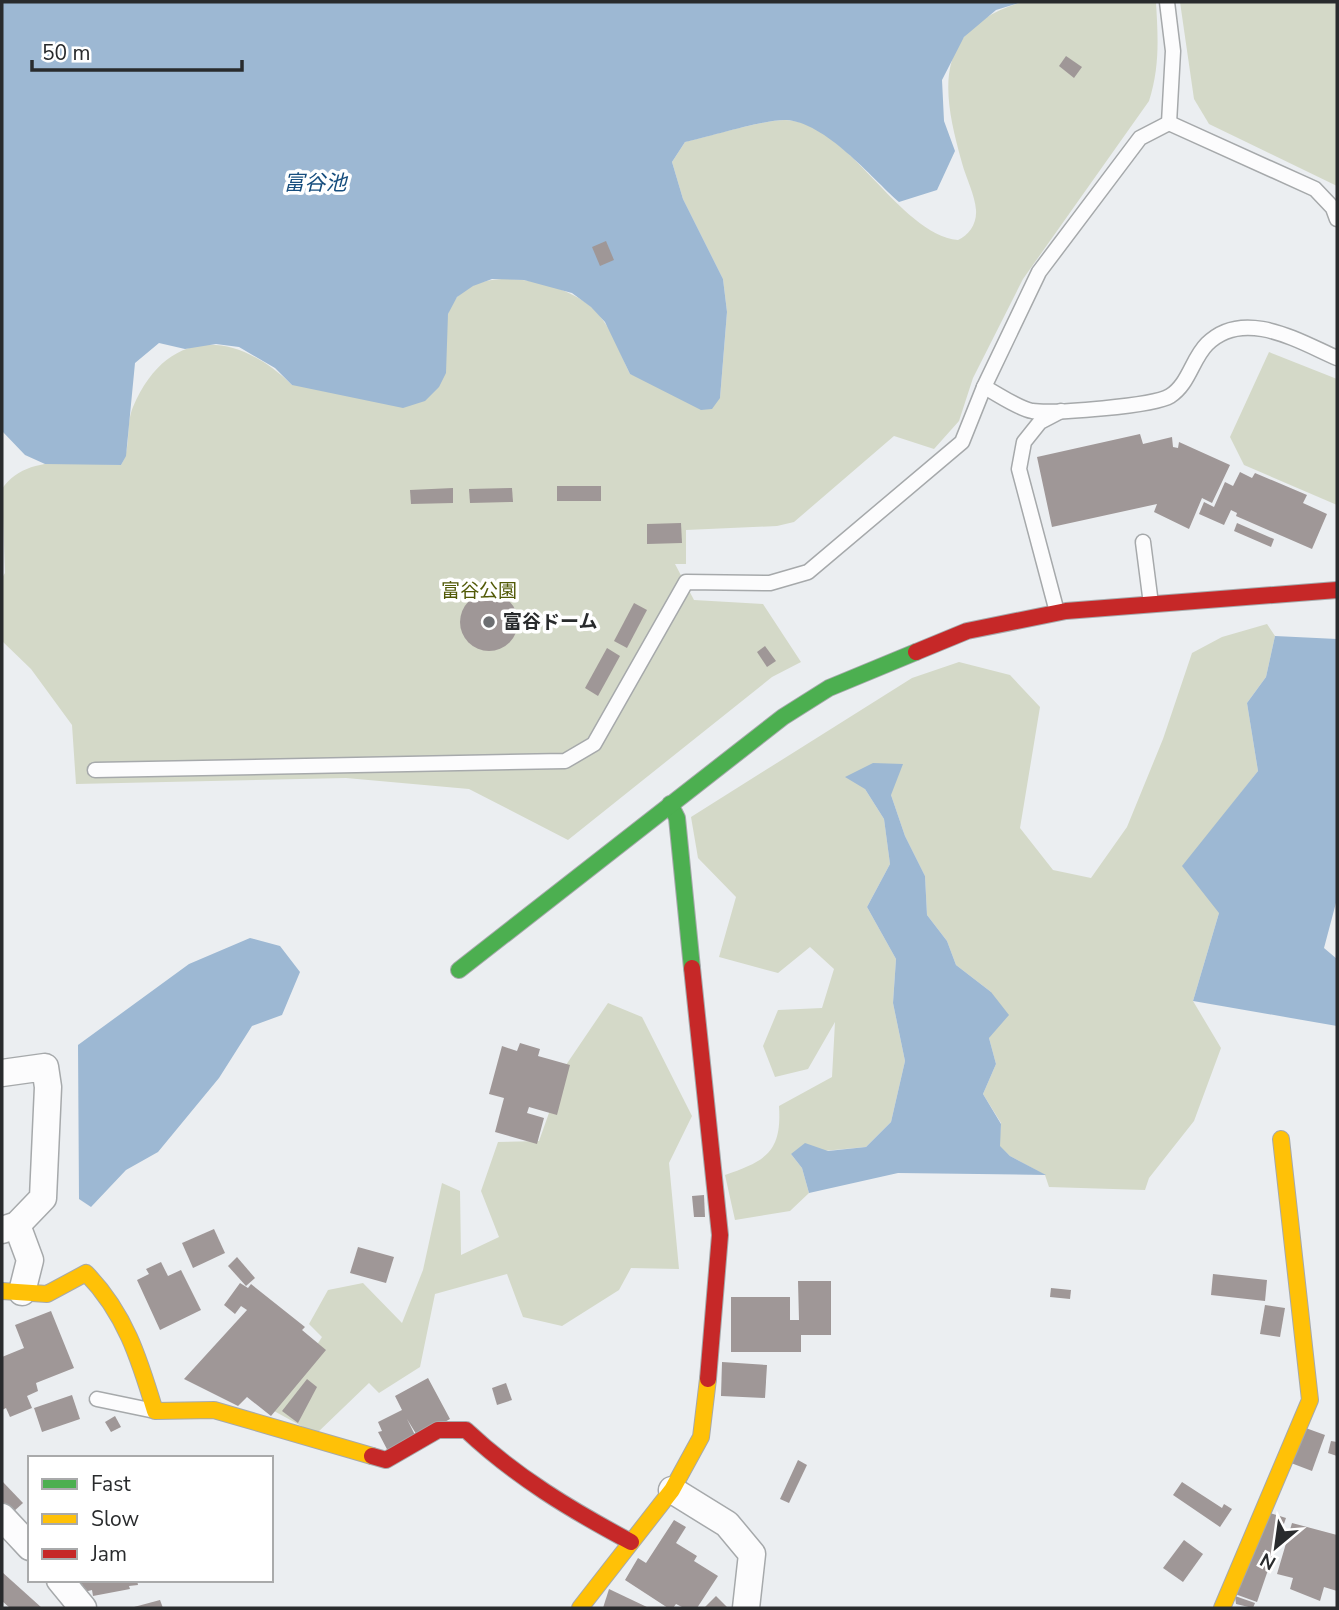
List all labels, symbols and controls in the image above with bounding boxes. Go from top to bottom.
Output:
scale bar [32,28,242,72]
text: 50 m [42,39,91,67]
water label: 富谷池 [284,169,348,197]
park label: 富谷公園 [441,578,517,604]
place label: 富谷ドーム [503,609,597,635]
marker: 富谷ドーム [481,614,497,630]
legend [28,1456,273,1582]
text: Fast [91,1470,131,1498]
text: Slow [91,1505,140,1533]
north arrow [1241,1512,1311,1582]
text: Jam [90,1540,127,1568]
text: N [1256,1546,1281,1576]

